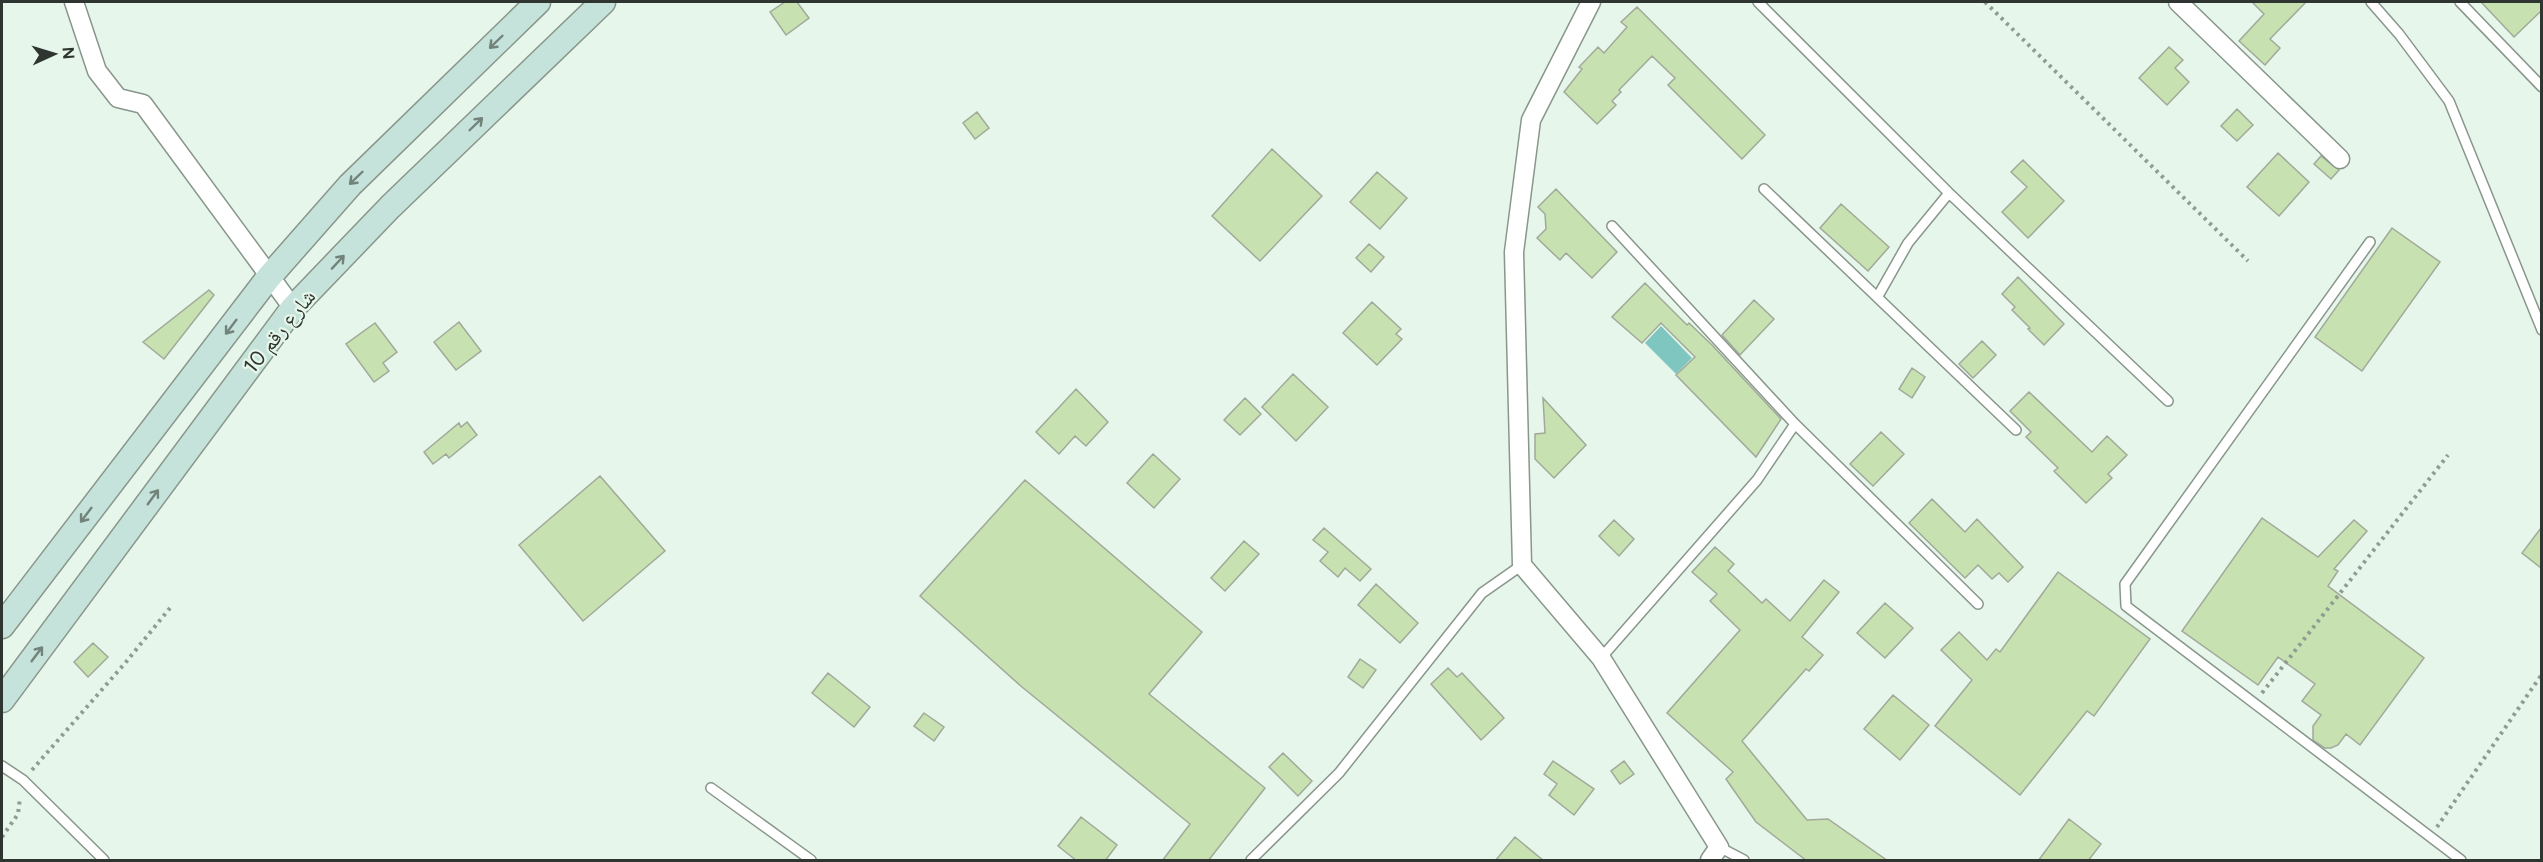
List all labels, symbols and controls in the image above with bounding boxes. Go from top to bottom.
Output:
north arrow [24,24,84,84]
one-way arrow [489,35,504,50]
text: N [59,46,78,60]
one-way arrow [468,117,483,131]
one-way arrow [349,171,364,186]
one-way arrow [331,254,345,269]
street label: شارع رقم 10 [238,284,322,379]
one-way arrow [224,319,237,335]
one-way arrow [147,490,159,506]
one-way arrow [80,507,93,523]
one-way arrow [30,646,43,662]

